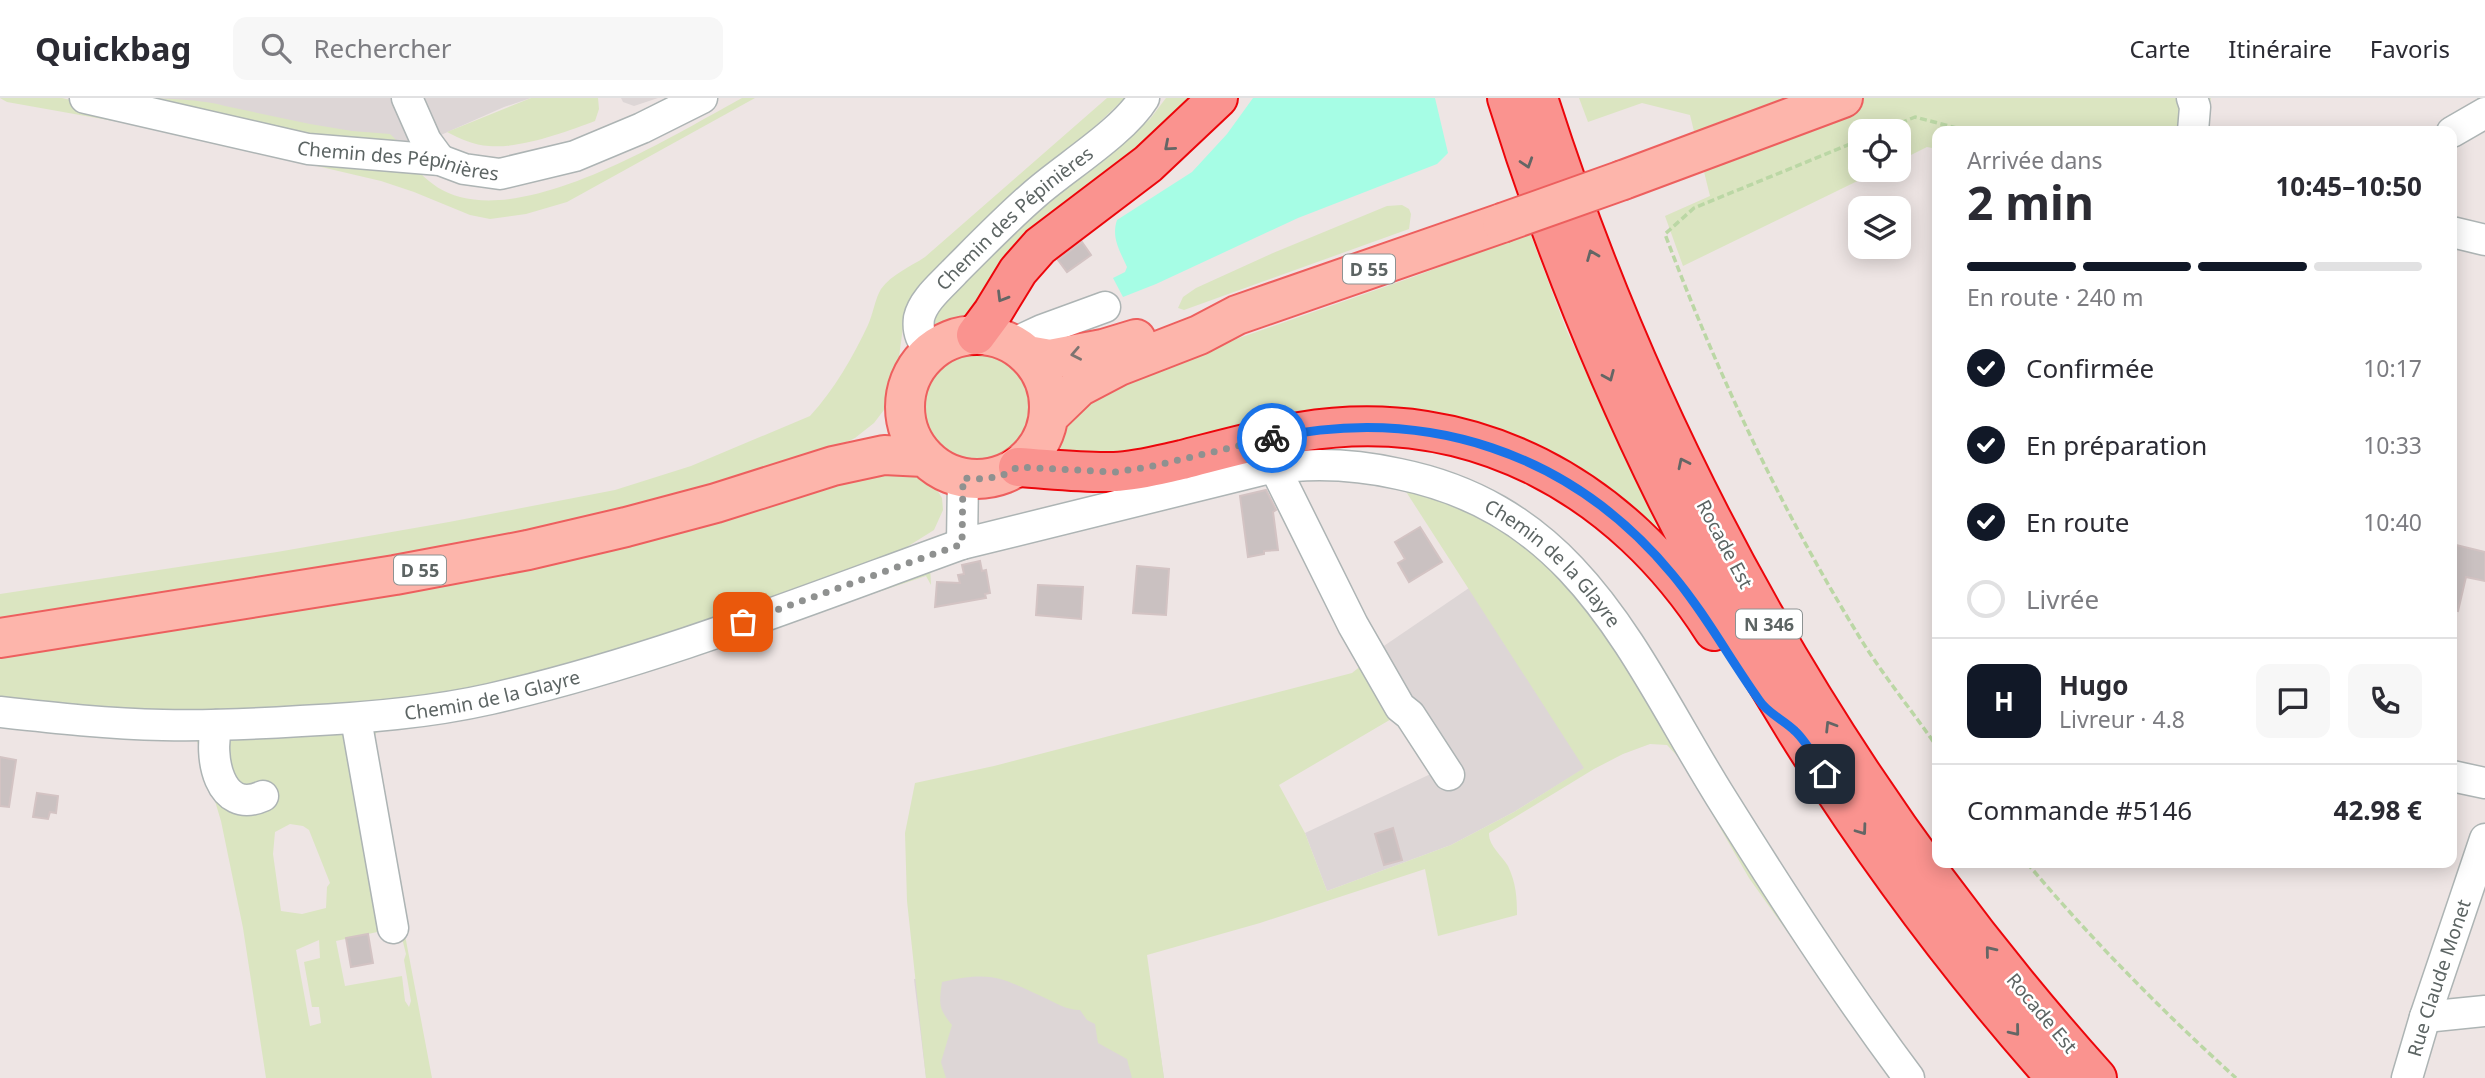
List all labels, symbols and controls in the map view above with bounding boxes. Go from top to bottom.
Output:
search box [233,17,723,80]
text: Quickbag [35,26,191,71]
icon: search [257,29,295,67]
text: Rechercher [313,30,452,66]
text: Carte [2130,32,2190,65]
text: Itinéraire [2228,32,2332,65]
text: Favoris [2370,32,2450,65]
map controls [1848,119,1911,259]
button: locate [1848,119,1911,182]
street label: Chemin des Pépinières [295,134,501,187]
one-way arrow [1164,137,1177,150]
street label: Chemin des Pépinières [930,140,1098,296]
text: Arrivée dans [1967,144,2103,176]
one-way arrow [1519,157,1534,169]
text: 10:45–10:50 [2275,168,2422,204]
text: 2 min [1967,171,2094,233]
button: layers [1848,196,1911,259]
one-way arrow [1587,250,1601,262]
road number: D 55 [1343,254,1395,284]
text: En route · 240 m [1967,281,2144,313]
one-way arrow [998,290,1011,303]
one-way arrow [1070,346,1082,361]
icon: check [1967,349,2005,387]
text: Confirmée [2026,350,2154,386]
text: 10:17 [2363,352,2422,384]
one-way arrow [1600,369,1614,381]
courier [1237,403,1307,473]
icon: bike [1253,419,1291,457]
icon: check [1967,426,2005,464]
text: En préparation [2026,427,2207,463]
text: 10:33 [2363,429,2422,461]
one-way arrow [1677,458,1691,471]
street label: Chemin de la Glayre [1480,493,1627,632]
street label: Rocade Est [1691,495,1759,593]
icon: check [1967,503,2005,541]
text: En route [2026,504,2129,540]
text: 10:40 [2363,506,2422,538]
road number: D 55 [394,556,446,584]
text: Livrée [2026,581,2099,617]
pin [713,592,773,652]
icon: bag [724,603,762,641]
road number: N 346 [1736,610,1802,638]
street label: Chemin de la Glayre [403,664,583,726]
button: chat [2256,664,2330,738]
button: phone [2348,664,2422,738]
text: Hugo [2059,667,2128,703]
text: H [1994,683,2014,719]
text: Livreur · 4.8 [2059,703,2185,735]
one-way arrow [1826,721,1838,734]
pin [1795,744,1855,804]
icon: home [1806,755,1844,793]
text: Commande #5146 [1967,792,2192,828]
text: 42.98 € [2334,792,2422,828]
one-way arrow [1854,823,1866,835]
street label: Rue Claude Monet [2401,896,2477,1060]
one-way arrow [1986,947,1998,960]
street label: Rocade Est [2001,968,2083,1059]
one-way arrow [2007,1022,2019,1035]

